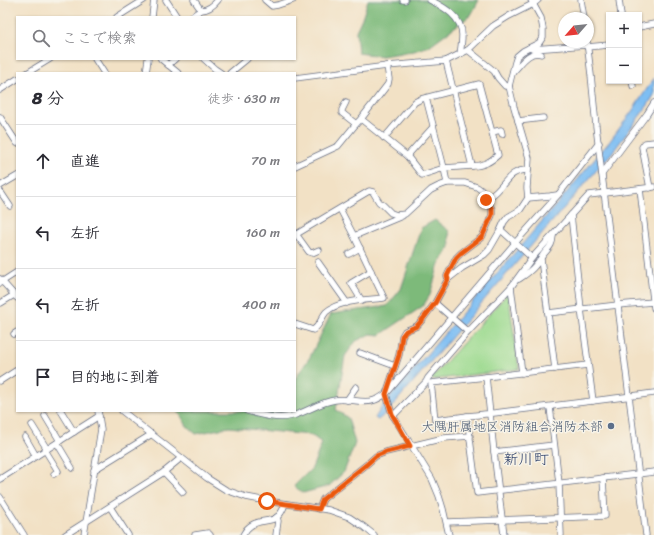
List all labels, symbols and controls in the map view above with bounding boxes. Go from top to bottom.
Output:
north arrow [558,12,594,48]
map controls [606,12,642,84]
button: + [606,12,642,48]
search box [16,16,296,60]
text: ここで検索 [62,25,137,51]
icon: search [30,27,52,49]
button: − [606,48,642,84]
text: 8 分 [32,83,64,113]
text: 徒歩 · 630 m [208,87,280,110]
text: 直進 [70,148,100,174]
text: 70 m [251,149,280,172]
icon: ahead [32,150,54,172]
route end [477,191,495,209]
text: 左折 [70,220,100,246]
text: 160 m [245,221,280,244]
icon: left [32,222,54,244]
text: 左折 [70,292,100,318]
text: 400 m [242,293,280,316]
icon: left [32,294,54,316]
text: 目的地に到着 [70,364,160,390]
icon: arrive [32,366,54,388]
place label: 大隅肝属地区消防組合消防本部 [421,415,603,438]
marker: 大隅肝属地区消防組合消防本部 [606,421,616,431]
district label: 新川町 [503,446,549,472]
route start [258,492,276,510]

